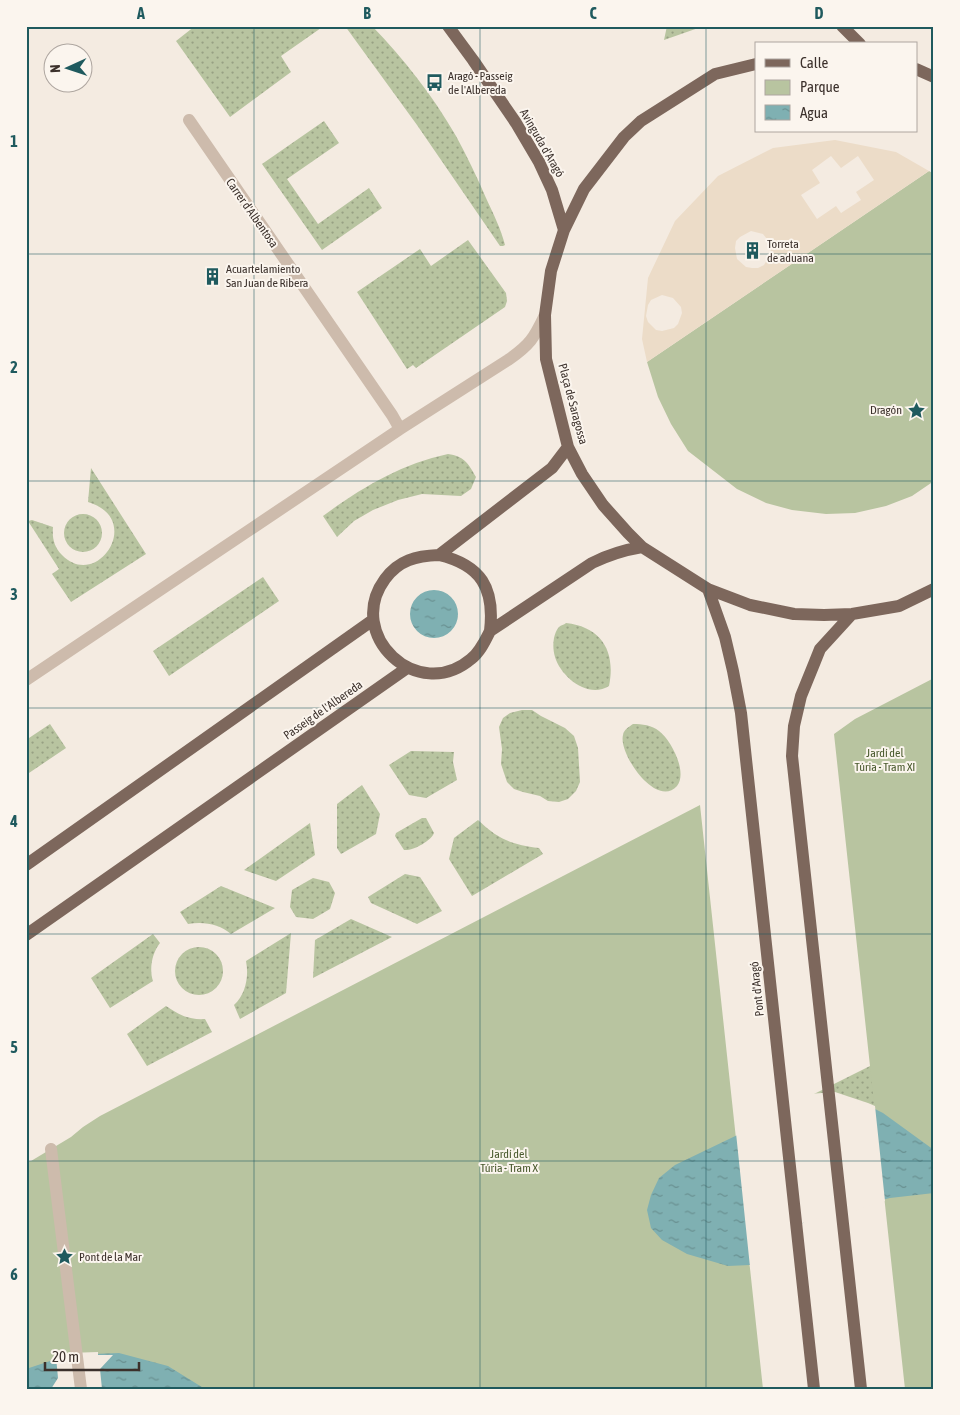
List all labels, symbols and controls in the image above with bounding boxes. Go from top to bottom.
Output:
text: A [136,4,145,22]
text: B [363,4,371,22]
text: C [589,4,597,22]
text: D [815,4,824,22]
north arrow [42,42,92,92]
legend [755,42,918,132]
text: Calle [800,54,829,71]
text: N [47,64,63,73]
place label: Aragó - Passeig de l'Albereda [448,69,514,97]
bus stop icon: Aragó - Passeig de l'Albereda [424,73,444,93]
text: Parque [800,78,840,95]
text: Agua [800,104,828,121]
street label: Avinguda d'Aragó [517,106,567,180]
text: 1 [10,132,18,150]
street label: Carrer d'Albentosa [223,176,281,250]
place label: Torreta de aduana [767,237,814,265]
building icon: Torreta de aduana [743,241,763,261]
place label: Acuartelamiento San Juan de Ribera [226,262,308,290]
building icon: Acuartelamiento San Juan de Ribera [202,266,222,286]
text: 2 [10,358,18,376]
street label: Plaça de Saragossa [555,362,591,446]
place icon: Dragón [906,400,926,420]
place label: Dragón [870,403,902,417]
text: 3 [10,585,18,603]
street label: Passeig de l'Albereda [281,678,365,742]
park label: Jardí del Túria - Tram XI [855,746,915,774]
text: 4 [9,812,18,830]
street label: Pont d'Aragó [747,960,767,1017]
text: 5 [10,1038,18,1056]
park label: Jardí del Túria - Tram X [480,1147,538,1175]
place icon: Pont de la Mar [55,1247,75,1267]
place label: Pont de la Mar [79,1250,142,1264]
text: 6 [10,1265,18,1283]
scale bar [45,1340,139,1372]
text: 20 m [52,1348,79,1365]

